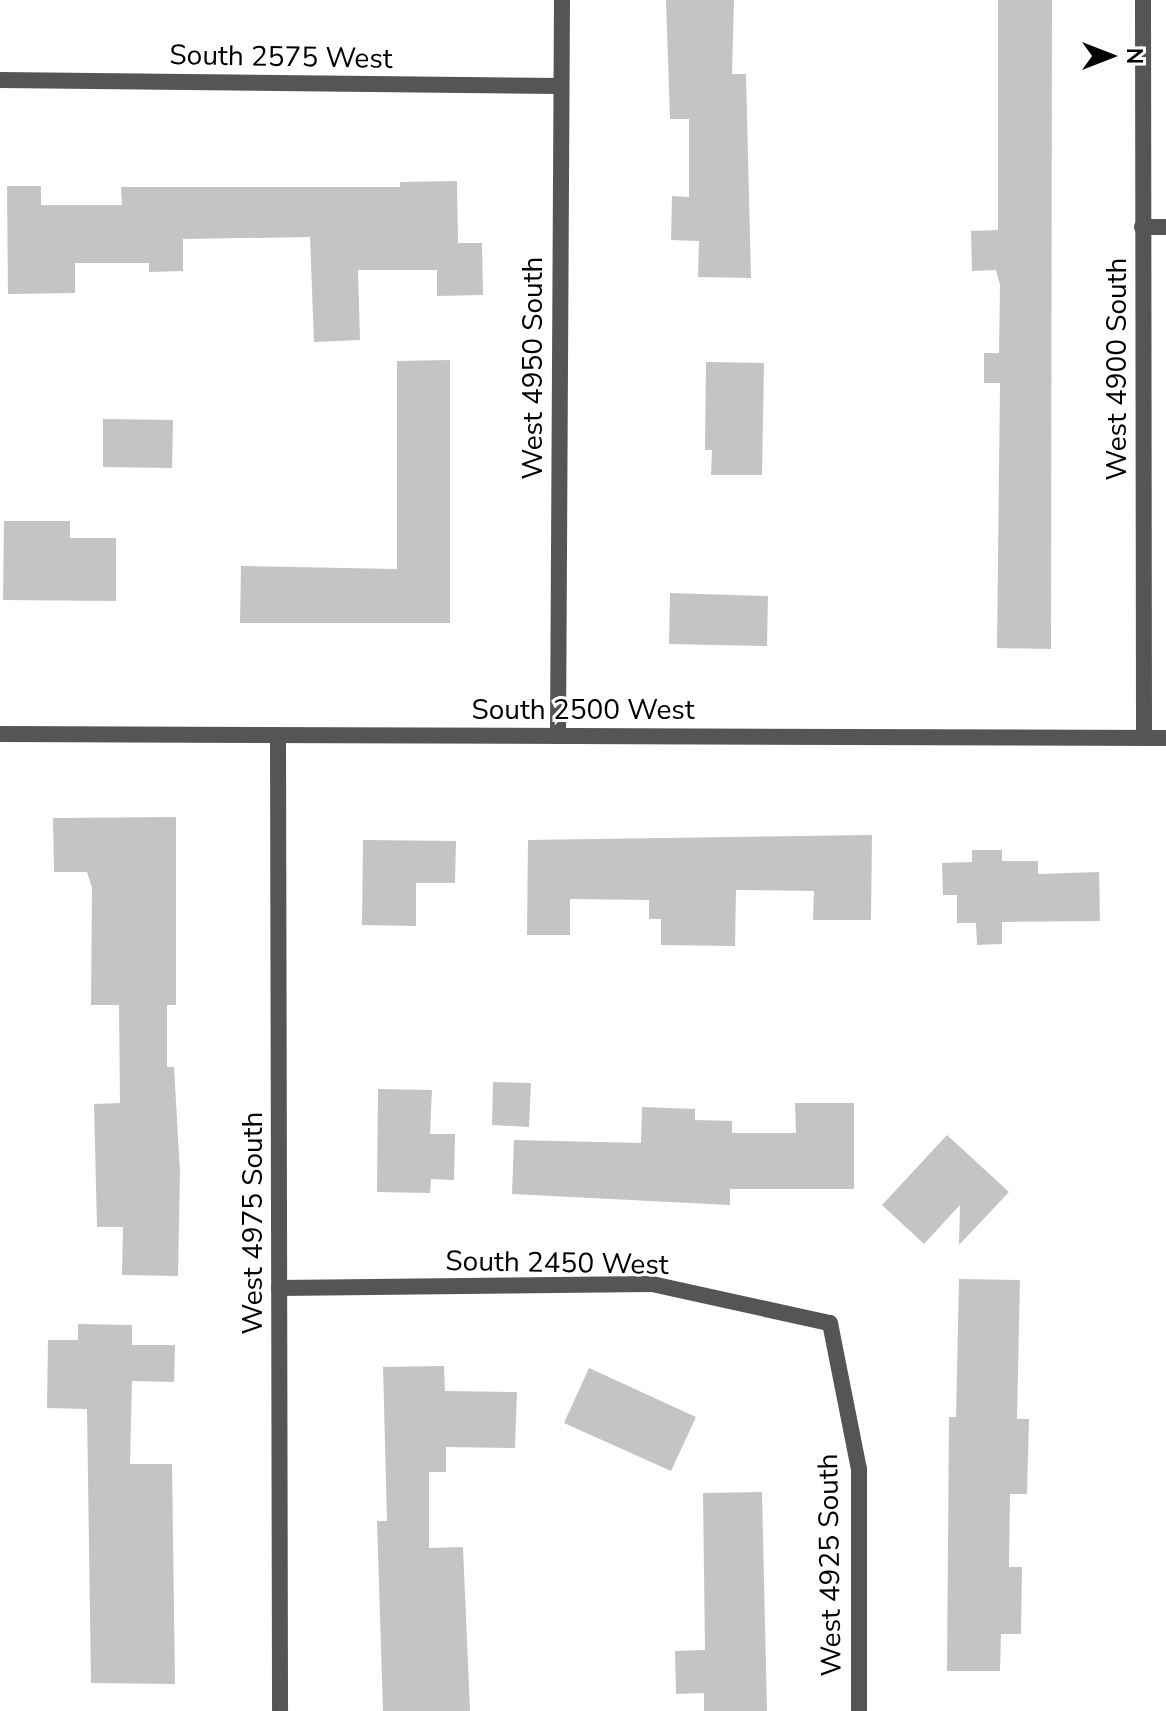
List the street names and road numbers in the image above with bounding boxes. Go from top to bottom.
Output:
street label: South 2575 West [169,38,393,76]
street label: West 4950 South [516,257,550,479]
street label: West 4900 South [1100,258,1134,480]
street label: South 2500 West [472,693,694,727]
street label: West 4975 South [236,1112,270,1334]
street label: South 2450 West [445,1244,669,1282]
street label: West 4925 South [811,1453,849,1677]

